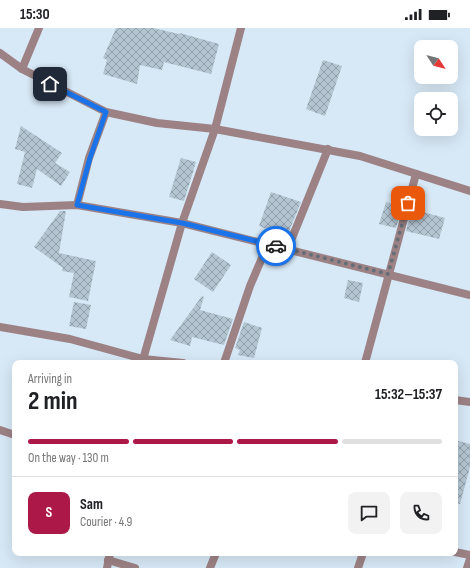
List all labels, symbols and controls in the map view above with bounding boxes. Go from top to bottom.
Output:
text: 15:30 [20,5,50,24]
north arrow [414,40,458,84]
map controls [414,40,458,136]
pin [33,67,67,101]
icon: home [39,73,61,95]
button: locate [414,92,458,136]
pin [391,186,425,220]
icon: bag [397,192,419,214]
courier [256,226,296,266]
icon: car [265,235,287,257]
text: Arriving in [28,371,72,387]
text: 15:32–15:37 [375,385,442,404]
text: 2 min [28,386,78,417]
text: On the way · 130 m [28,450,109,466]
button: chat [348,492,390,534]
button: phone [400,492,442,534]
text: Sam [80,495,103,514]
text: S [46,503,52,522]
text: Courier · 4.9 [80,514,132,530]

